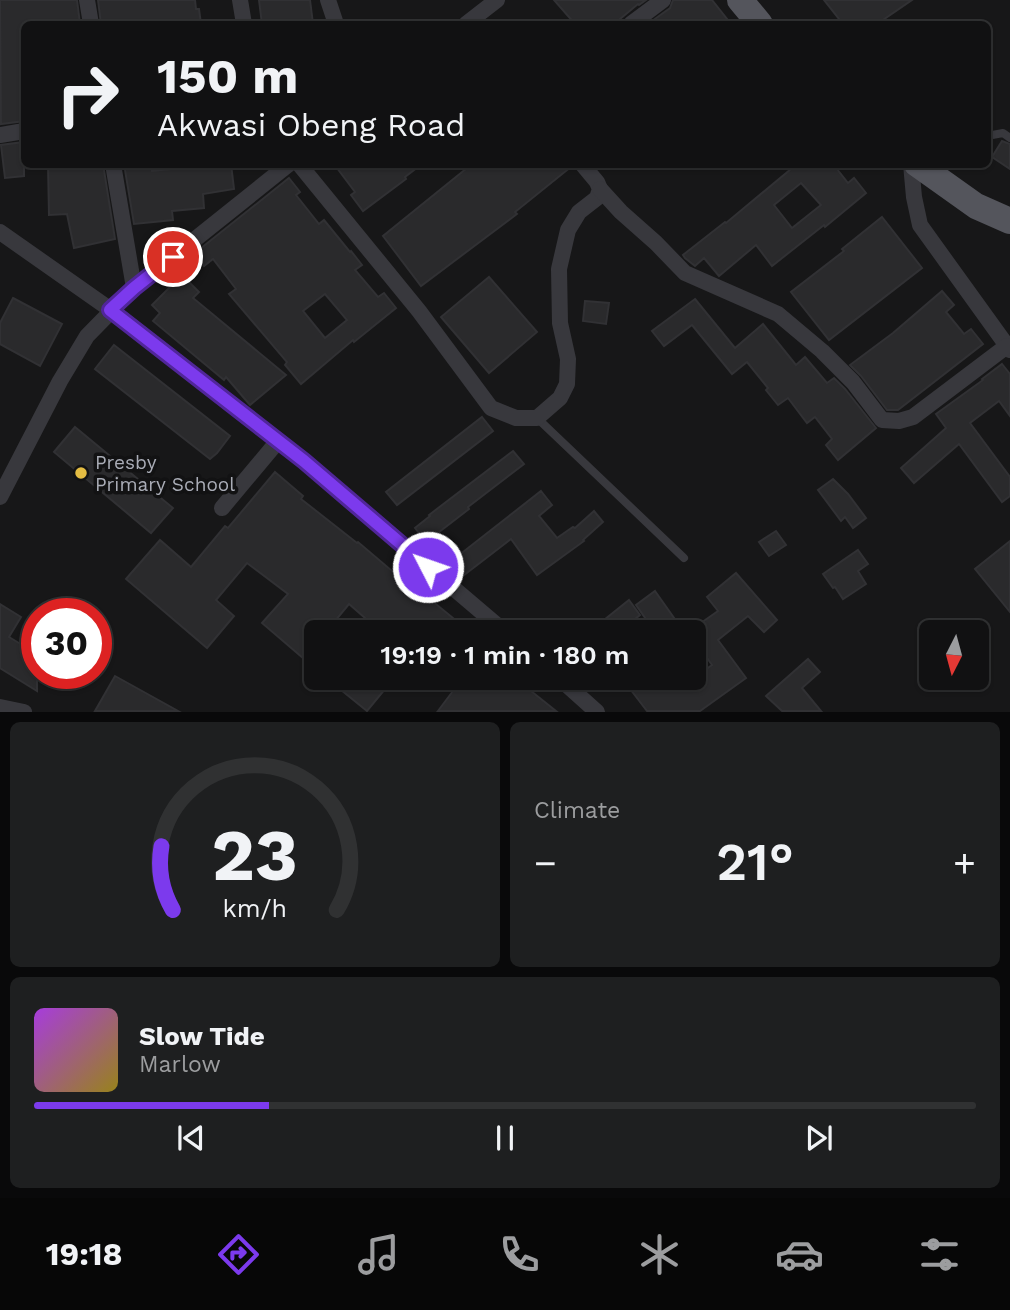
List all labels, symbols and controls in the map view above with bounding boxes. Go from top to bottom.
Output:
text: 150 m [157,47,298,105]
icon: right [42,49,133,140]
text: Akwasi Obeng Road [157,106,465,144]
pin [143,227,203,287]
icon: arrive [154,238,192,276]
place label: Presby Primary School [95,451,235,496]
marker: Presby Primary School [73,465,89,481]
position arrow [391,530,465,604]
speed limit sign: 30 [21,598,112,689]
north arrow [919,620,989,690]
map controls [919,620,989,690]
text: 19:19 · 1 min · 180 m [381,640,629,670]
text: Climate [534,797,620,824]
text: 23 [212,813,298,899]
text: 21° [716,832,794,893]
text: − [534,841,557,885]
text: + [953,841,976,885]
text: km/h [223,894,287,923]
text: Slow Tide [139,1021,265,1051]
text: Marlow [139,1051,221,1078]
icon: previous [172,1119,210,1157]
icon: pause [486,1119,524,1157]
icon: next [800,1119,838,1157]
icon: directions [214,1230,263,1279]
icon: music [354,1230,403,1279]
icon: phone [495,1230,544,1279]
icon: climate [635,1230,684,1279]
icon: car [775,1230,824,1279]
icon: filters [915,1230,964,1279]
text: 19:18 [46,1235,123,1273]

